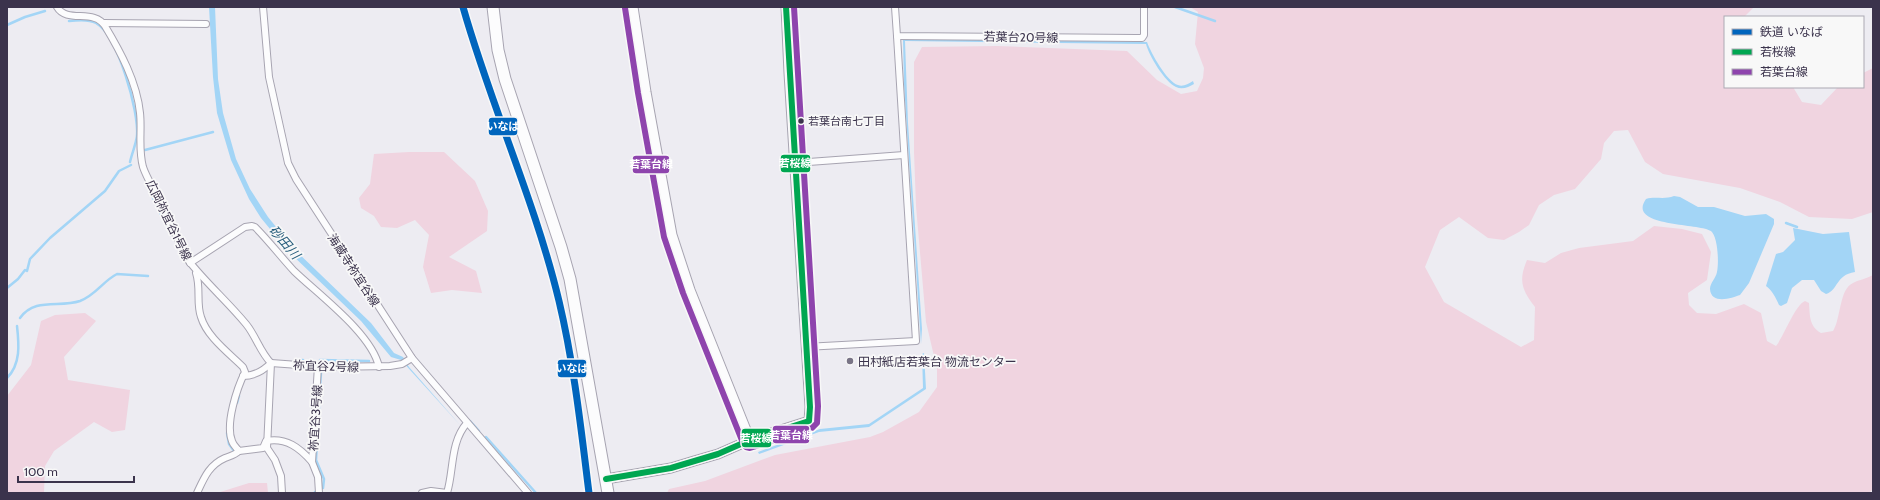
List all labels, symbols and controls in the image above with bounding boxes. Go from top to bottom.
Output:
legend [1724,16,1864,88]
text: 鉄道 いなば [1760,24,1823,39]
street label: 若葉台20号線 [984,29,1058,45]
text: 若桜線 [1760,44,1796,59]
text: 若葉台線 [1760,64,1808,79]
place label: 若葉台南七丁目 [808,114,885,128]
marker: 若葉台南七丁目 [796,116,806,126]
line badge: いなば [488,117,518,136]
text: いなば [487,119,520,133]
line badge: 若桜線 [780,154,811,173]
line badge: 若葉台線 [632,155,670,174]
text: 若桜線 [779,156,812,170]
text: 若葉台線 [629,157,673,171]
street label: 広岡祢宜谷1号線 [143,177,195,263]
water label: 砂田川 [266,222,305,263]
street label: 海蔵寺祢宜谷線 [325,231,383,309]
place label: 田村紙店若葉台 物流センター [858,354,1017,369]
marker: 田村紙店若葉台 物流センター [845,356,855,366]
street label: 祢宜谷2号線 [293,357,359,375]
line badge: いなば [557,359,587,378]
text: いなば [556,361,589,375]
street label: 祢宜谷3号線 [305,384,325,452]
line badge: 若葉台線 [772,425,810,444]
line badge: 若桜線 [741,428,772,448]
text: 若葉台線 [769,428,813,442]
text: 若桜線 [740,431,773,445]
scale bar [18,458,134,484]
text: 100 m [24,464,58,479]

